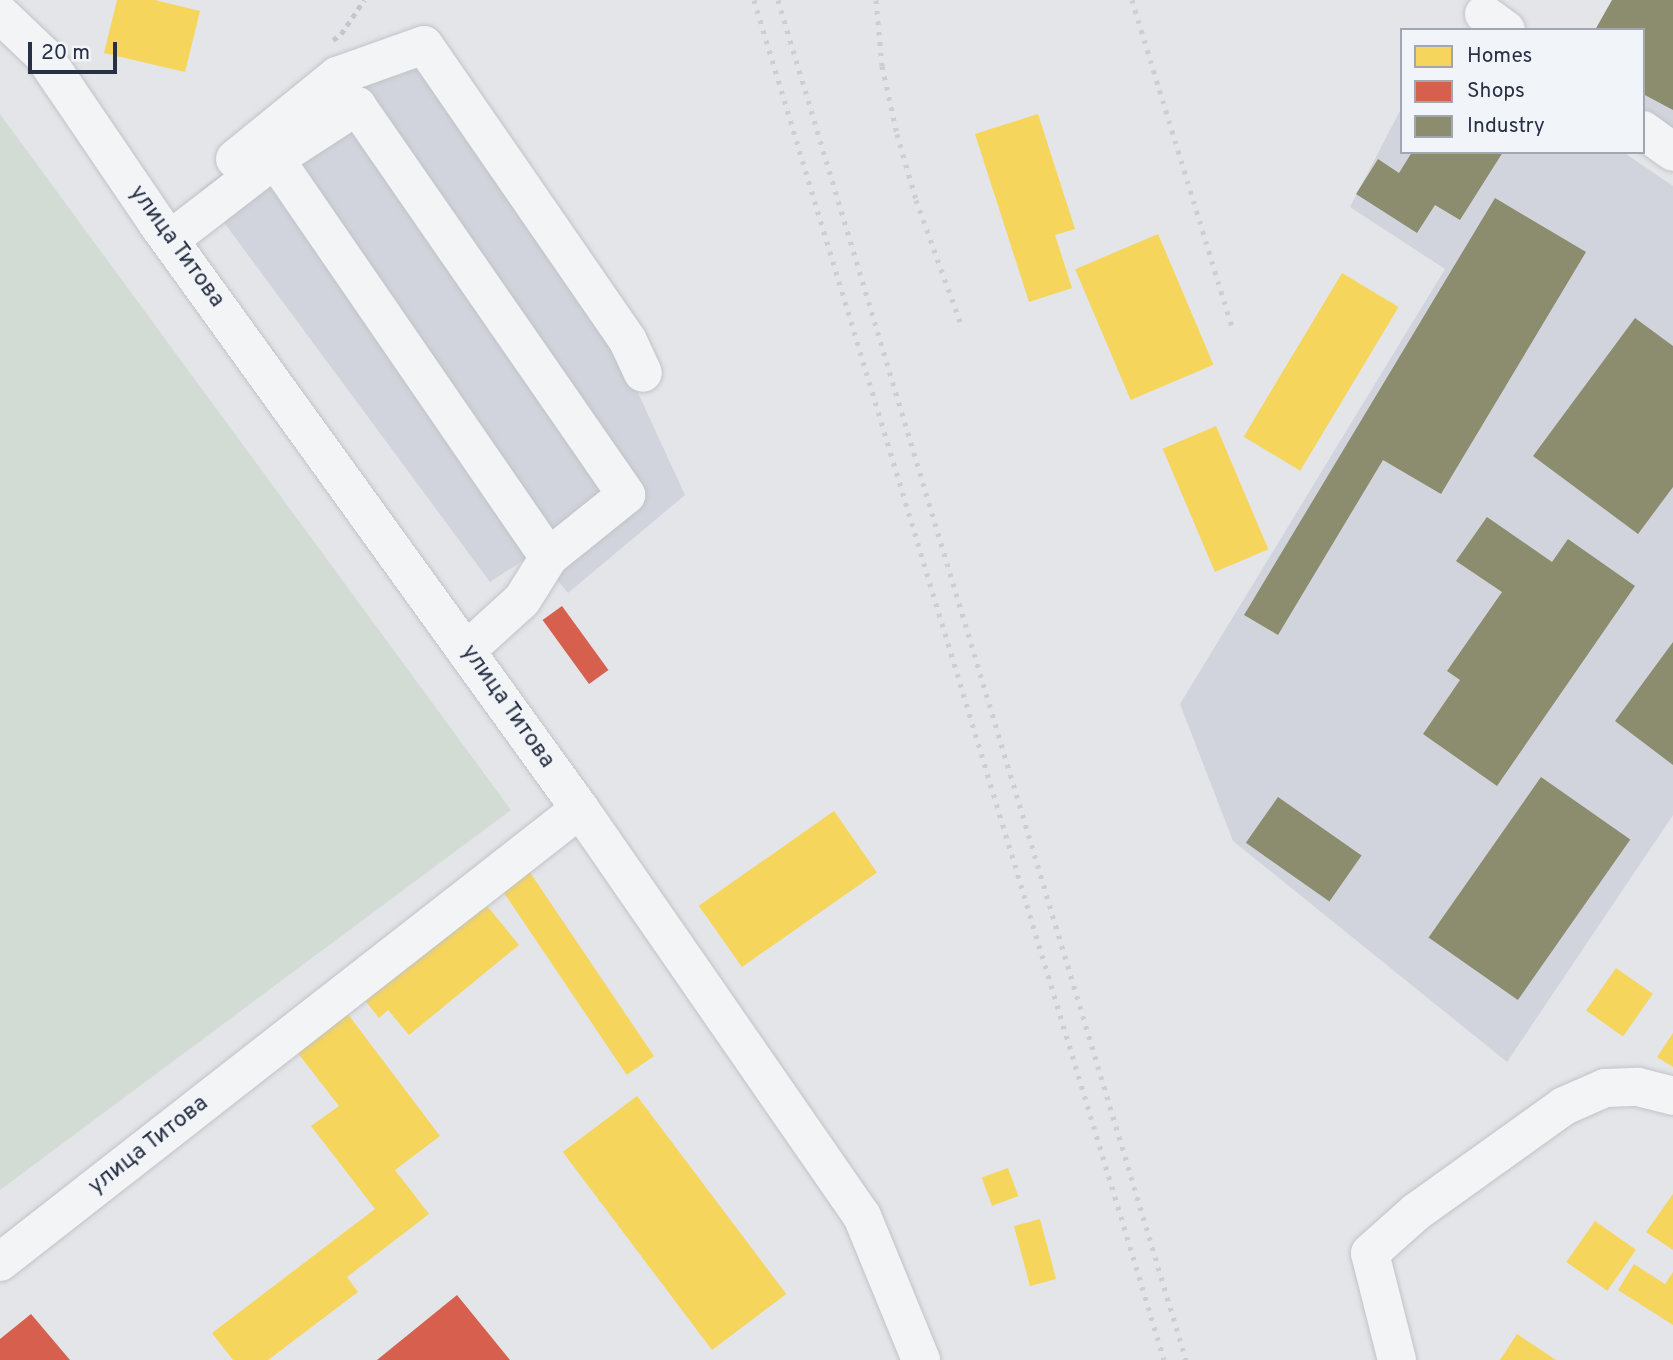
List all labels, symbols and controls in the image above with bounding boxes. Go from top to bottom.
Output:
scale bar [32,28,121,72]
legend [1400,28,1645,154]
text: 20 m [41,40,90,67]
text: Homes [1467,43,1532,70]
text: Shops [1467,78,1525,105]
text: Industry [1467,113,1545,140]
street label: улица Титова [122,180,230,314]
street label: улица Титова [454,640,560,774]
street label: улица Титова [83,1090,215,1202]

